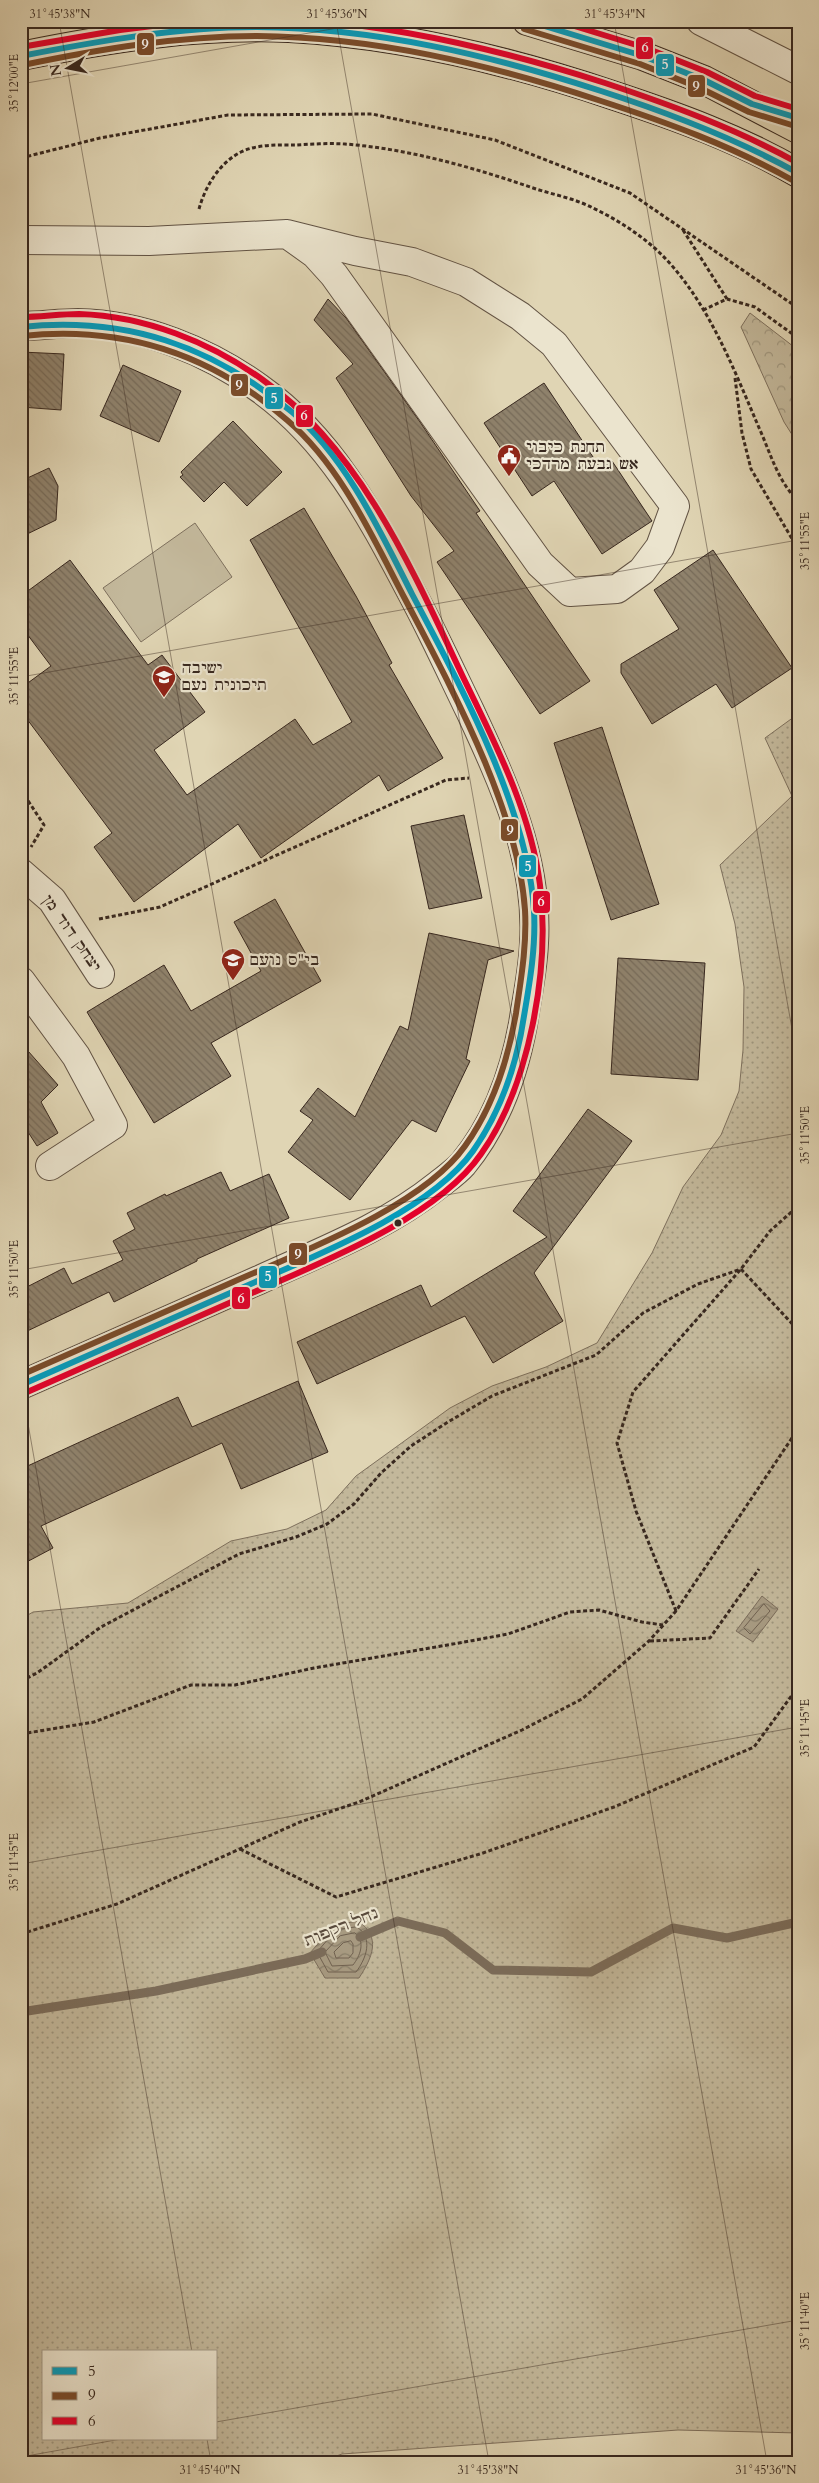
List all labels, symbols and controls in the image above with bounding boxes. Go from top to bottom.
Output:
text: 31°45'38"N [30,6,91,22]
text: 31°45'36"N [307,6,368,22]
text: 31°45'34"N [585,6,646,22]
line badge: 9 [136,32,155,56]
text: 9 [141,35,149,54]
line badge: 6 [635,36,654,60]
text: 6 [641,38,649,57]
north arrow [42,42,92,92]
line badge: 5 [655,53,675,77]
text: 35°12'00"E [6,54,22,112]
text: 5 [661,55,669,74]
text: N [45,63,66,78]
line badge: 9 [687,74,706,98]
text: 9 [692,77,700,96]
line badge: 9 [230,373,249,397]
text: 9 [235,376,243,395]
line badge: 5 [264,386,284,410]
text: 5 [270,389,278,408]
line badge: 6 [295,404,314,428]
text: 6 [300,406,308,425]
place label: תחנת כיבוי אש גבעת מרדכי [526,437,639,474]
public building icon: תחנת כיבוי אש גבעת מרדכי [496,443,522,477]
text: 35°11'55"E [797,512,813,570]
text: 35°11'55"E [6,647,22,705]
place label: ישיבה תיכונית נעם [182,658,267,695]
school or university icon: ישיבה תיכונית נעם [151,664,177,698]
line badge: 9 [500,818,519,842]
text: 9 [506,821,514,840]
line badge: 5 [518,854,537,878]
text: 5 [524,857,532,876]
street label: יצחק דוד מן [38,890,106,976]
line badge: 6 [532,890,551,914]
text: 6 [537,892,545,911]
school or university icon: בי"ס נועם [220,947,246,981]
place label: בי"ס נועם [250,950,319,970]
text: 35°11'50"E [797,1106,813,1164]
unlabelled marker [393,1218,403,1228]
text: 35°11'50"E [6,1240,22,1298]
line badge: 9 [288,1242,308,1266]
text: 9 [294,1245,302,1264]
line badge: 5 [258,1265,278,1289]
text: 5 [264,1267,272,1286]
line badge: 6 [231,1286,251,1310]
text: 6 [237,1289,245,1308]
text: 35°11'45"E [797,1699,813,1757]
text: 35°11'45"E [6,1833,22,1891]
water label: נחל רקפות [301,1902,381,1952]
text: 35°11'40"E [797,2292,813,2350]
legend [42,2350,218,2440]
text: 5 [88,2361,96,2381]
text: 9 [88,2385,96,2405]
text: 6 [88,2411,96,2431]
text: 31°45'40"N [180,2462,241,2478]
text: 31°45'38"N [458,2462,519,2478]
text: 31°45'36"N [736,2462,797,2478]

